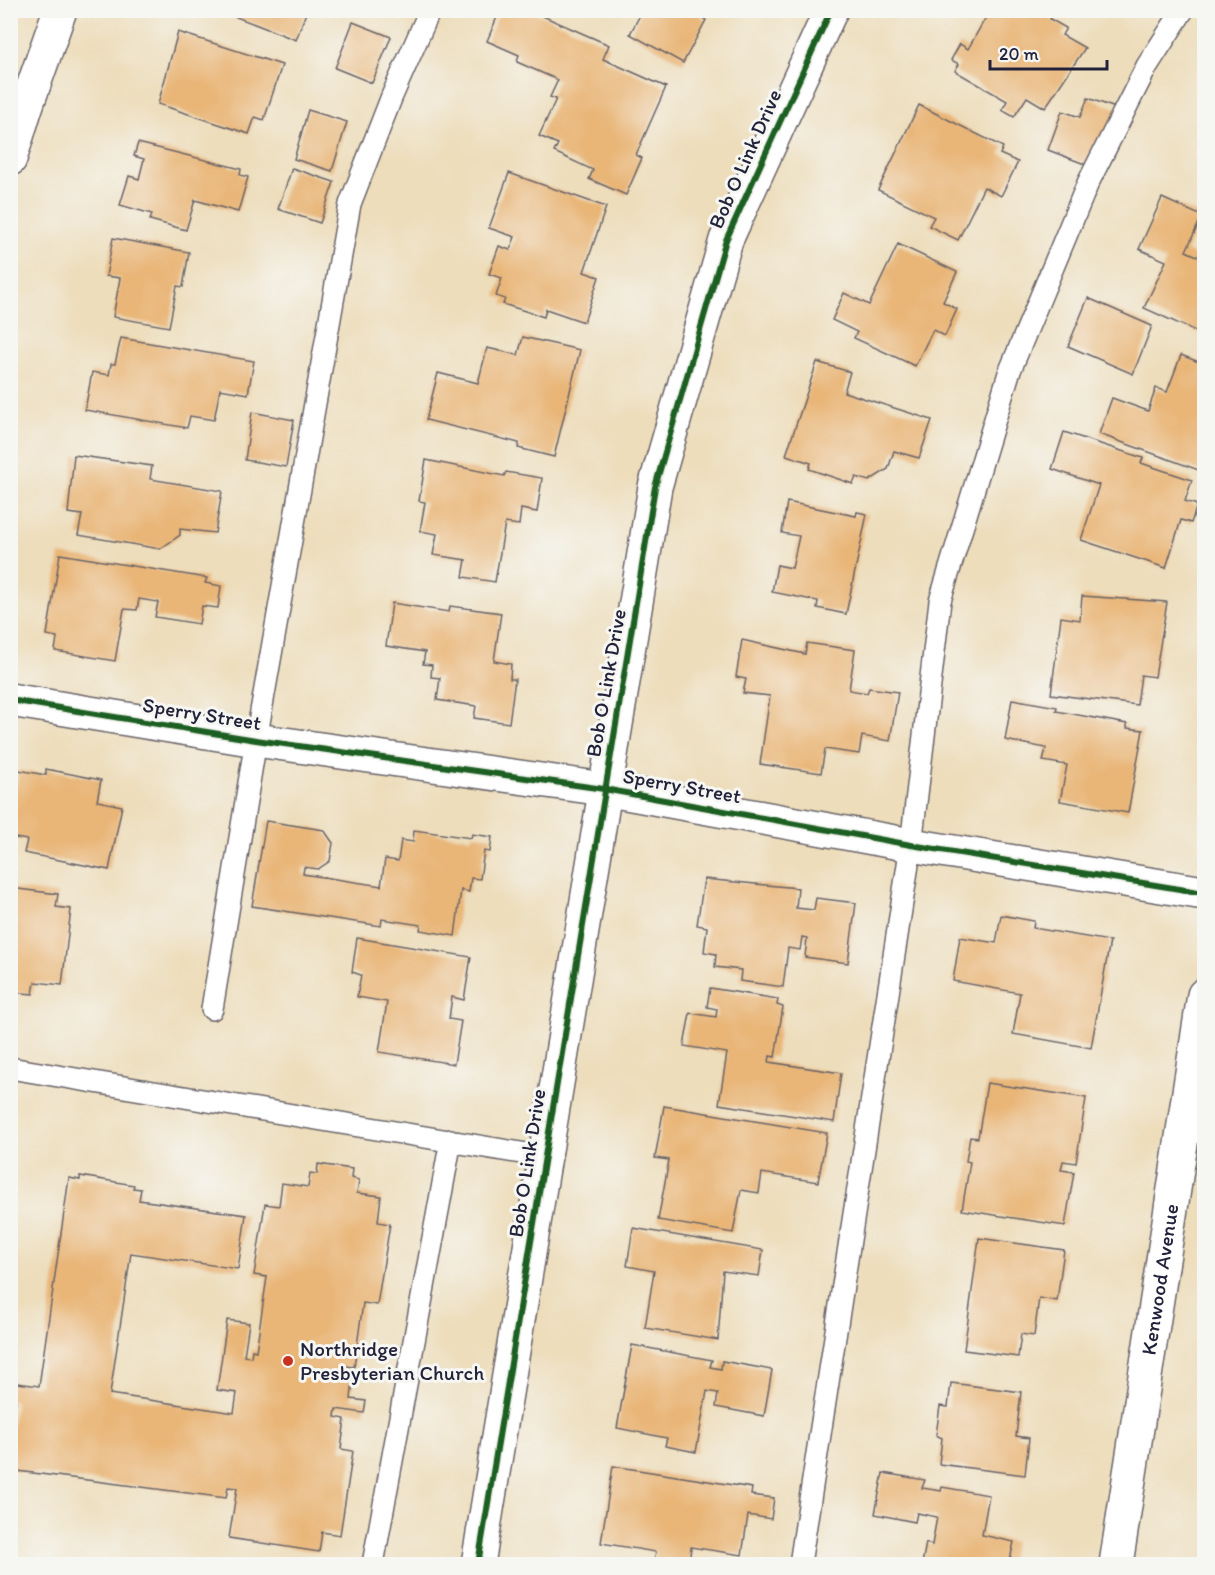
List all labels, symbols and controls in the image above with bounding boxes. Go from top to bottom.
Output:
scale bar [990,33,1107,71]
text: 20 m [999,43,1039,65]
street label: Bob O Link Drive [703,85,786,232]
street label: Bob O Link Drive [580,607,631,759]
street label: Sperry Street [141,692,263,735]
street label: Sperry Street [621,763,743,808]
street label: Bob O Link Drive [502,1087,551,1239]
street label: Kenwood Avenue [1135,1202,1184,1357]
place label: Northridge Presbyterian Church [300,1336,484,1385]
marker: Northridge Presbyterian Church [281,1354,295,1368]

